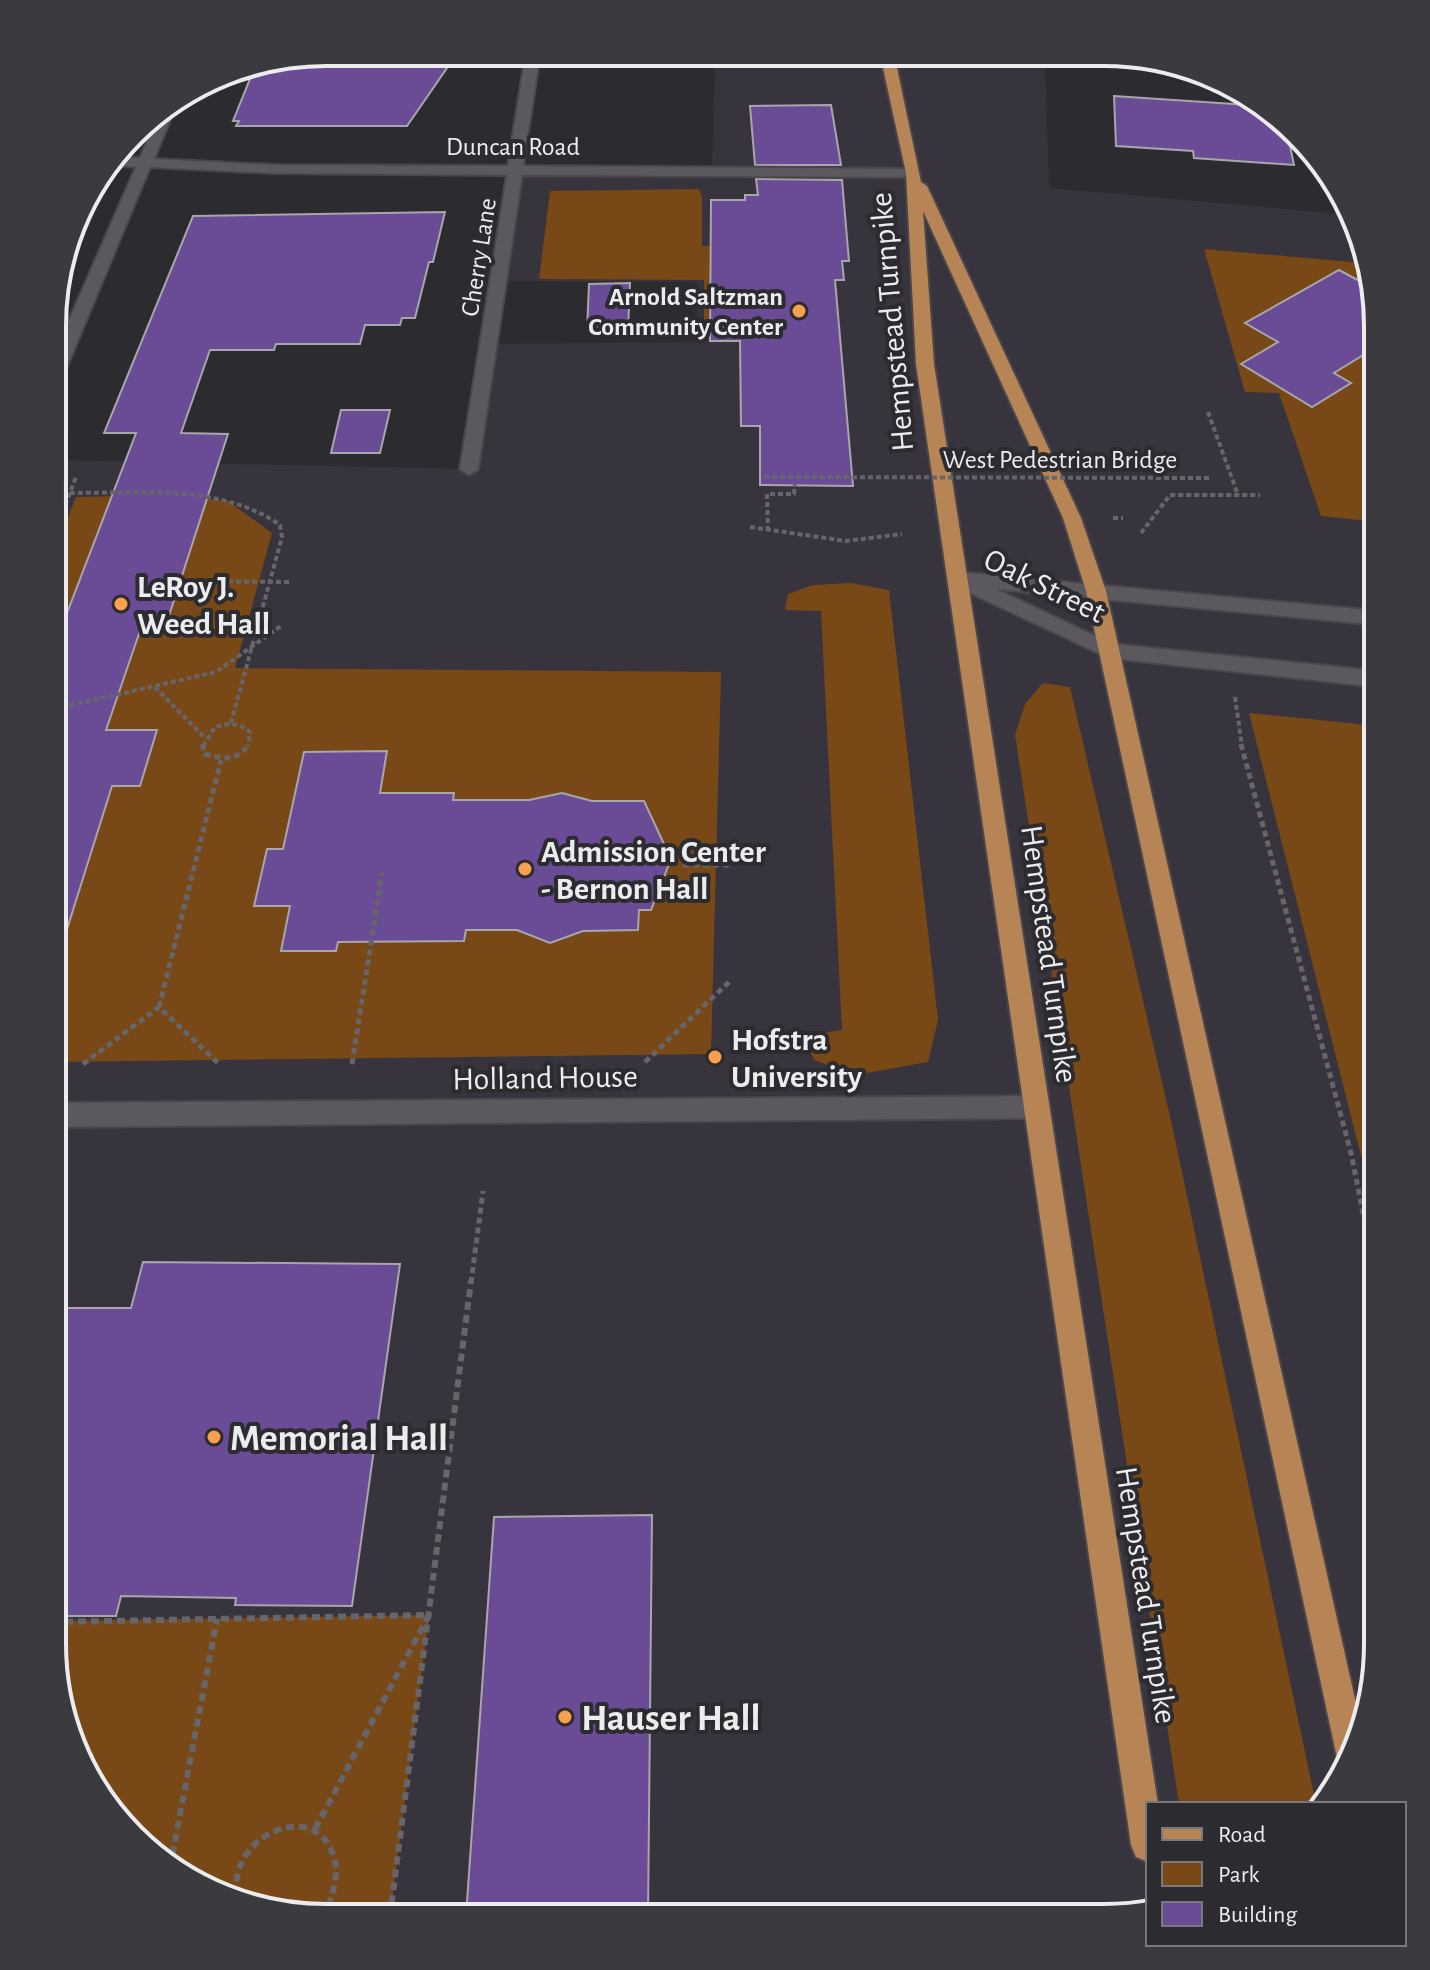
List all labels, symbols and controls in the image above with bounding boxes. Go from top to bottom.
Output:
street label: Duncan Road [446,134,580,160]
street label: Hempstead Turnpike [865,191,919,453]
street label: Cherry Lane [457,196,501,318]
place label: Arnold Saltzman Community Center [588,284,783,340]
marker: Arnold Saltzman Community Center [790,302,808,320]
street label: West Pedestrian Bridge [943,447,1177,473]
street label: Oak Street [979,543,1110,629]
place label: LeRoy J. Weed Hall [137,571,270,640]
marker: LeRoy J. Weed Hall [112,595,130,613]
street label: Hempstead Turnpike [1015,823,1083,1085]
place label: Admission Center - Bernon Hall [541,836,766,905]
marker: Admission Center - Bernon Hall [516,860,534,878]
place label: Hofstra University [731,1024,863,1093]
marker: Hofstra University [706,1048,724,1066]
street label: Holland House [452,1060,638,1096]
place label: Memorial Hall [230,1420,448,1458]
marker: Memorial Hall [205,1428,223,1446]
street label: Hempstead Turnpike [1110,1464,1182,1726]
place label: Hauser Hall [581,1700,761,1738]
marker: Hauser Hall [556,1708,574,1726]
legend [1146,1802,1406,1946]
text: Road [1218,1823,1266,1847]
text: Park [1218,1863,1259,1887]
text: Building [1218,1903,1297,1927]

